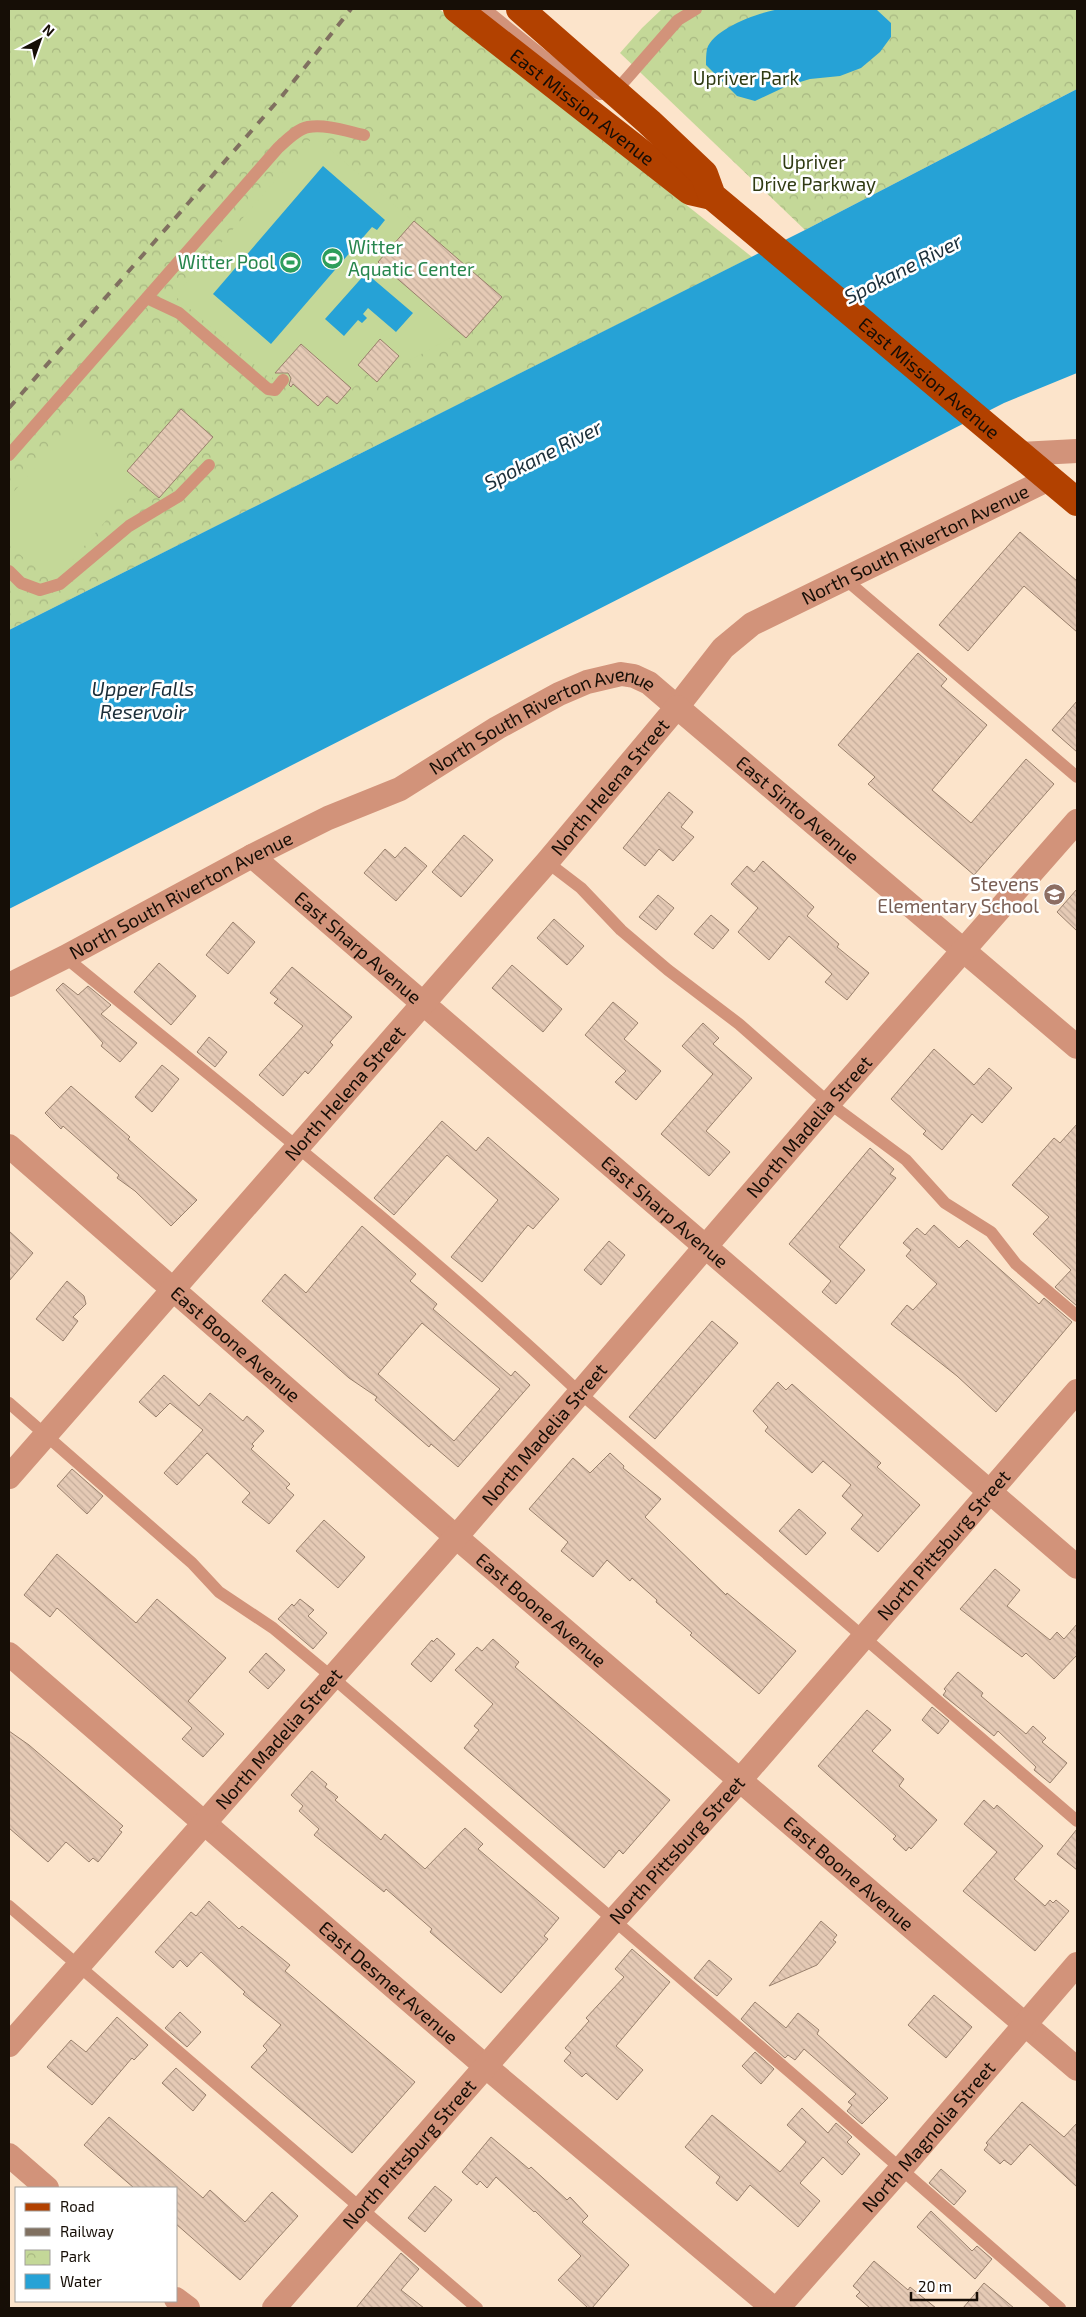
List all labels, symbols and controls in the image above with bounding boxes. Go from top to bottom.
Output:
north arrow [15,15,65,65]
text: N [39,20,58,40]
street label: East Mission Avenue [506,43,659,170]
park label: Upriver Park [693,66,800,89]
park label: Upriver Drive Parkway [752,150,876,195]
water label: Spokane River [840,228,966,308]
place label: Witter Aquatic Center [348,235,475,280]
sports icon: Witter Aquatic Center [320,246,344,270]
place label: Witter Pool [178,250,275,273]
sports icon: Witter Pool [279,250,303,274]
street label: East Mission Avenue [854,312,1005,443]
water label: Spokane River [480,414,606,494]
street label: North South Riverton Avenue [797,479,1032,609]
street label: North South Riverton Avenue [424,662,661,779]
water label: Upper Falls Reservoir [92,676,194,723]
street label: North Helena Street [546,714,674,860]
street label: East Sinto Avenue [732,751,864,868]
street label: North South Riverton Avenue [65,826,296,964]
place label: Stevens Elementary School [877,872,1039,917]
school or university icon: Stevens Elementary School [1043,883,1067,907]
street label: East Sharp Avenue [290,886,427,1008]
street label: North Helena Street [279,1021,410,1165]
street label: North Madelia Street [741,1051,876,1202]
street label: East Sharp Avenue [597,1150,733,1273]
street label: East Boone Avenue [166,1281,305,1407]
street label: North Madelia Street [476,1358,611,1510]
street label: North Pittsburg Street [872,1465,1014,1625]
street label: East Boone Avenue [472,1547,611,1672]
street label: North Madelia Street [210,1663,346,1814]
street label: North Pittsburg Street [604,1771,749,1928]
street label: East Boone Avenue [779,1811,919,1935]
street label: East Desmet Avenue [315,1916,463,2049]
street label: North Magnolia Street [856,2056,999,2216]
street label: North Pittsburg Street [337,2074,480,2233]
legend [15,2187,178,2302]
text: Road [60,2197,95,2215]
text: Railway [60,2222,114,2240]
text: Park [60,2247,91,2265]
scale bar [911,2270,977,2302]
text: Water [60,2272,102,2290]
text: 20 m [918,2277,952,2295]

